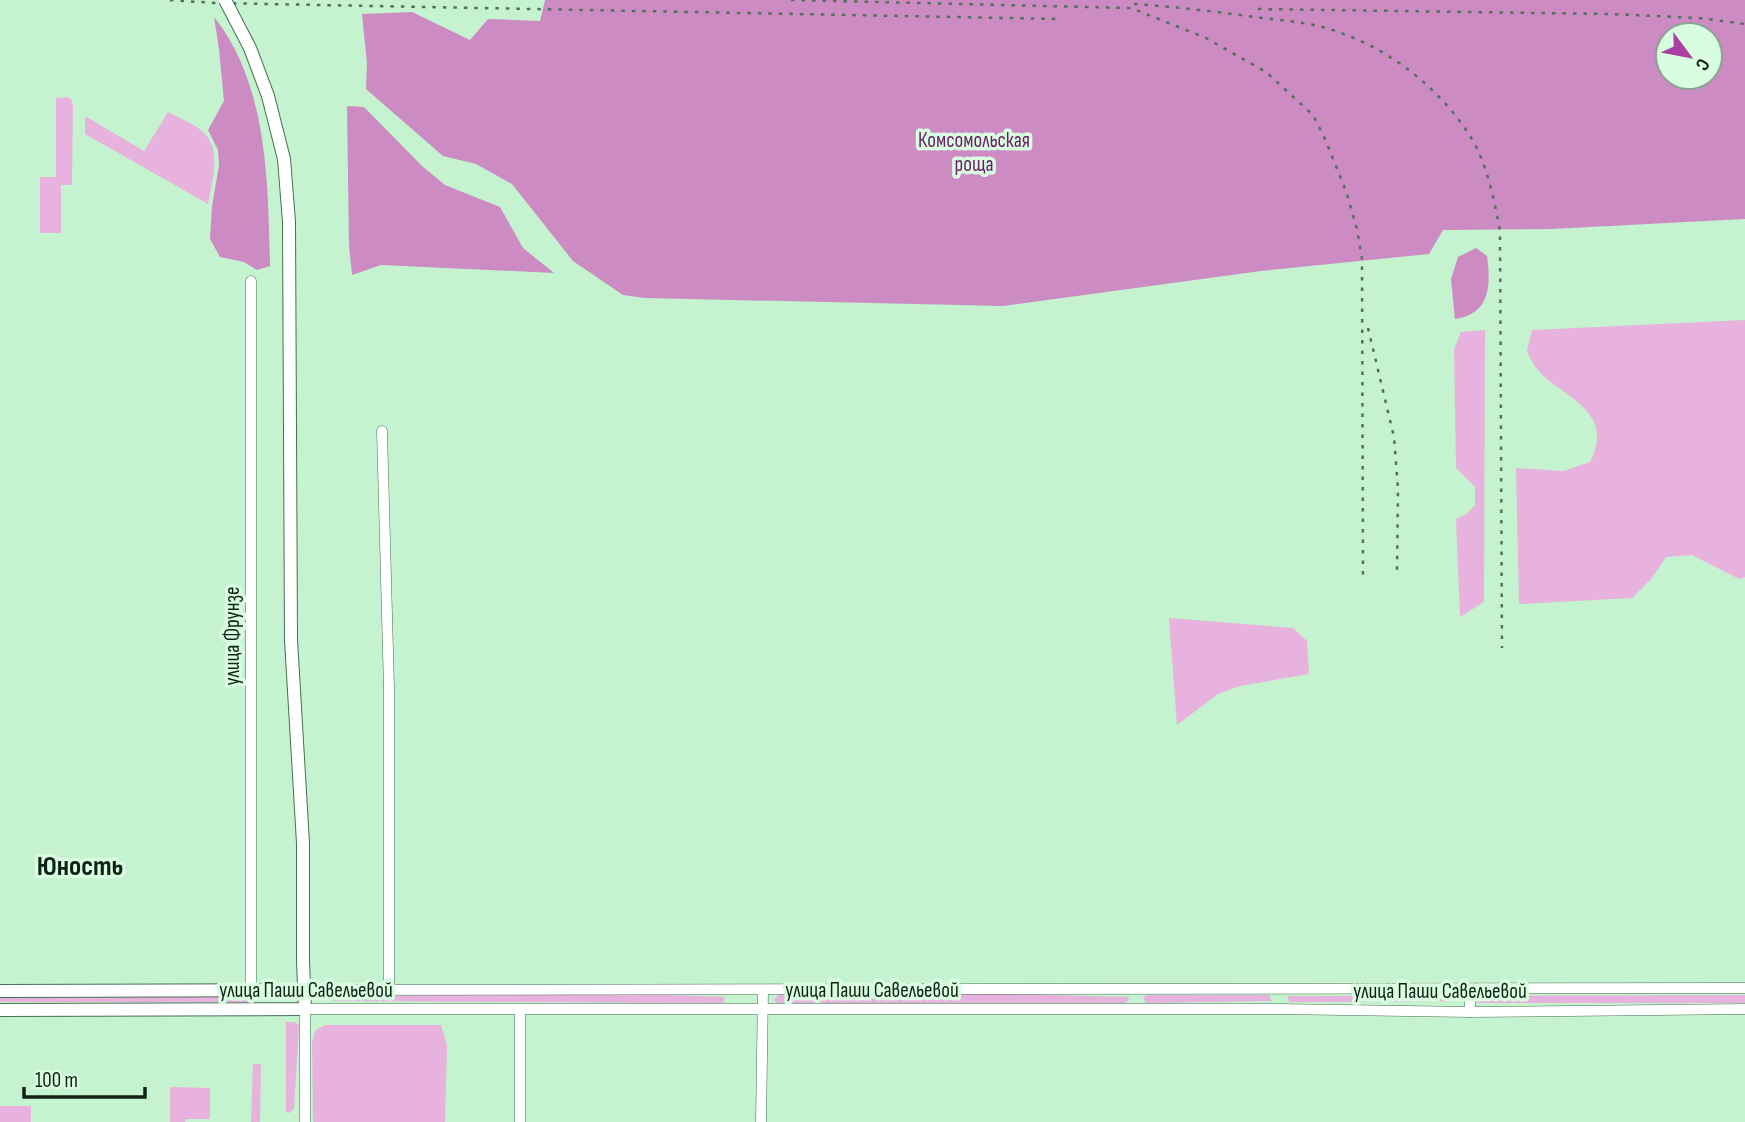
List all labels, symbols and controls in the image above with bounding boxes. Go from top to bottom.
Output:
north arrow [1654,21,1724,91]
text: С [1690,54,1714,75]
park label: Комсомольская роща [918,128,1030,177]
street label: улица Фрунзе [220,586,245,686]
district label: Юность [37,850,123,883]
street label: улица Паши Савельевой [219,978,393,1003]
street label: улица Паши Савельевой [785,978,959,1003]
street label: улица Паши Савельевой [1353,979,1527,1004]
scale bar [24,1056,145,1100]
text: 100 m [35,1068,78,1093]

